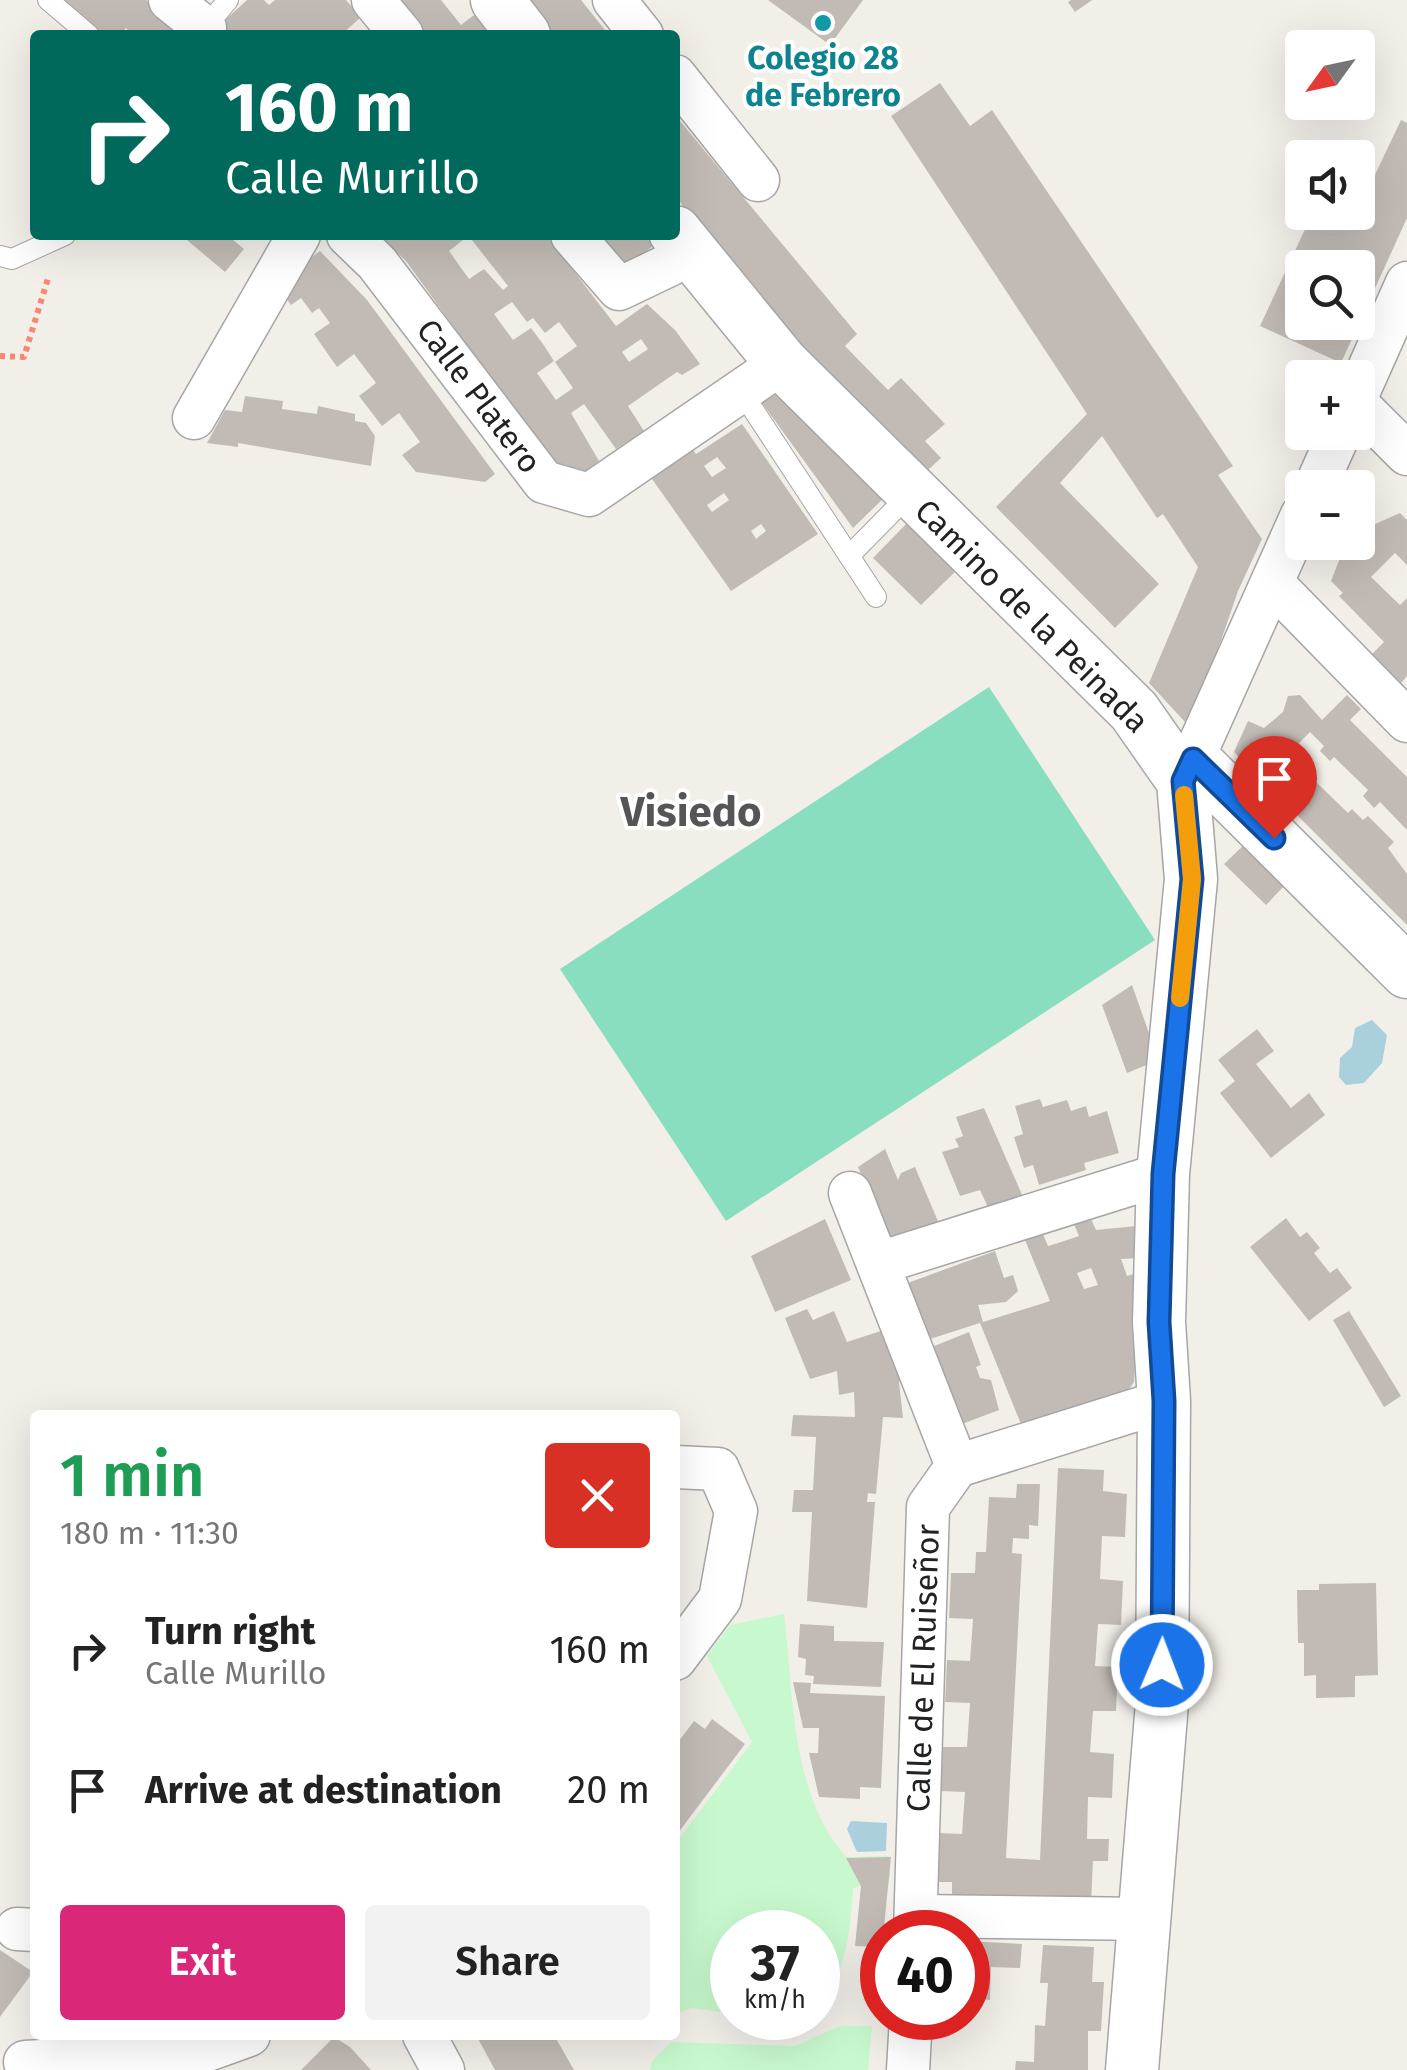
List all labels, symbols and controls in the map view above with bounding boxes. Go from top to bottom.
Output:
marker: Colegio 28 de Febrero [812,12,834,34]
north arrow [1285,30,1375,120]
map controls [1285,30,1375,560]
place label: Colegio 28 de Febrero [745,39,901,114]
text: 160 m [225,66,414,150]
icon: right [60,70,190,200]
button: sound [1285,140,1375,230]
text: Calle Murillo [225,151,480,205]
button: search [1285,250,1375,340]
street label: Calle Platero [409,312,549,480]
button: + [1285,360,1375,450]
button: − [1285,470,1375,560]
street label: Camino de la Peinada [907,491,1157,741]
pin [1232,736,1317,839]
icon: arrive [1247,751,1302,806]
district label: Visiedo [620,787,761,837]
text: 1 min [60,1440,205,1512]
button: close [545,1443,650,1548]
text: 180 m · 11:30 [60,1514,239,1552]
street label: Calle de El Ruiseñor [899,1523,947,1813]
text: Turn right [145,1608,315,1654]
position arrow [1110,1613,1214,1717]
icon: right [60,1623,115,1678]
text: 160 m [549,1627,650,1673]
text: Calle Murillo [145,1654,326,1692]
icon: arrive [60,1763,115,1818]
text: Arrive at destination [145,1767,502,1813]
text: 20 m [567,1767,650,1813]
button: Exit [60,1905,345,2020]
button: Share [365,1905,650,2020]
speed limit sign: 40 [860,1910,990,2040]
text: 37 [750,1933,800,1993]
text: km/h [744,1985,806,2015]

